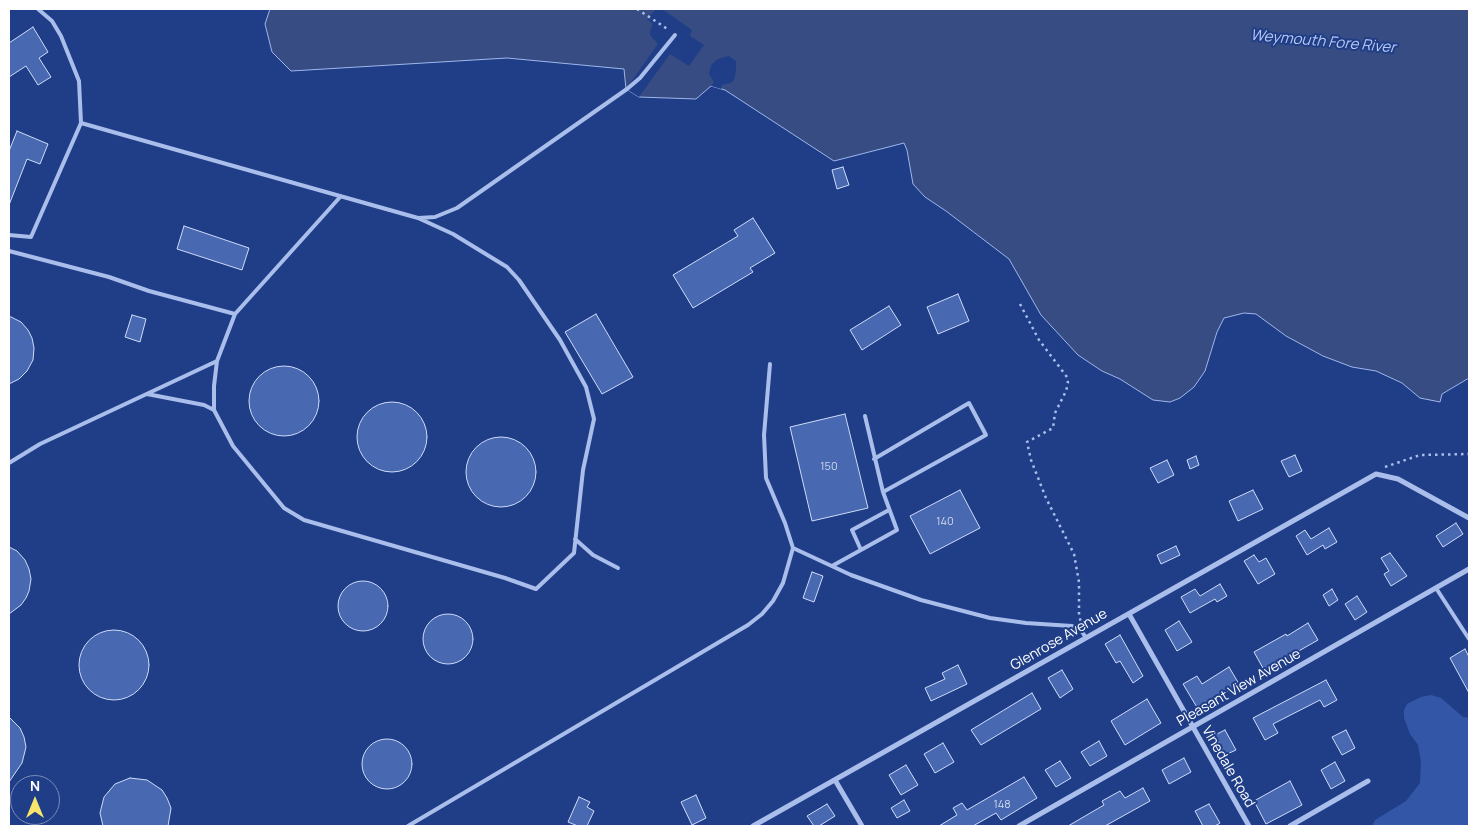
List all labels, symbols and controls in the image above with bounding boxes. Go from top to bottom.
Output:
water label: Weymouth Fore River [1250,27,1396,57]
house number: 150 [820,460,838,474]
house number: 140 [936,515,954,529]
street label: Glenrose Avenue [1008,606,1110,674]
street label: Pleasant View Avenue [1174,646,1304,730]
street label: Vinedale Road [1198,723,1258,811]
north arrow [10,775,60,825]
text: N [30,776,40,795]
house number: 148 [993,798,1011,812]

